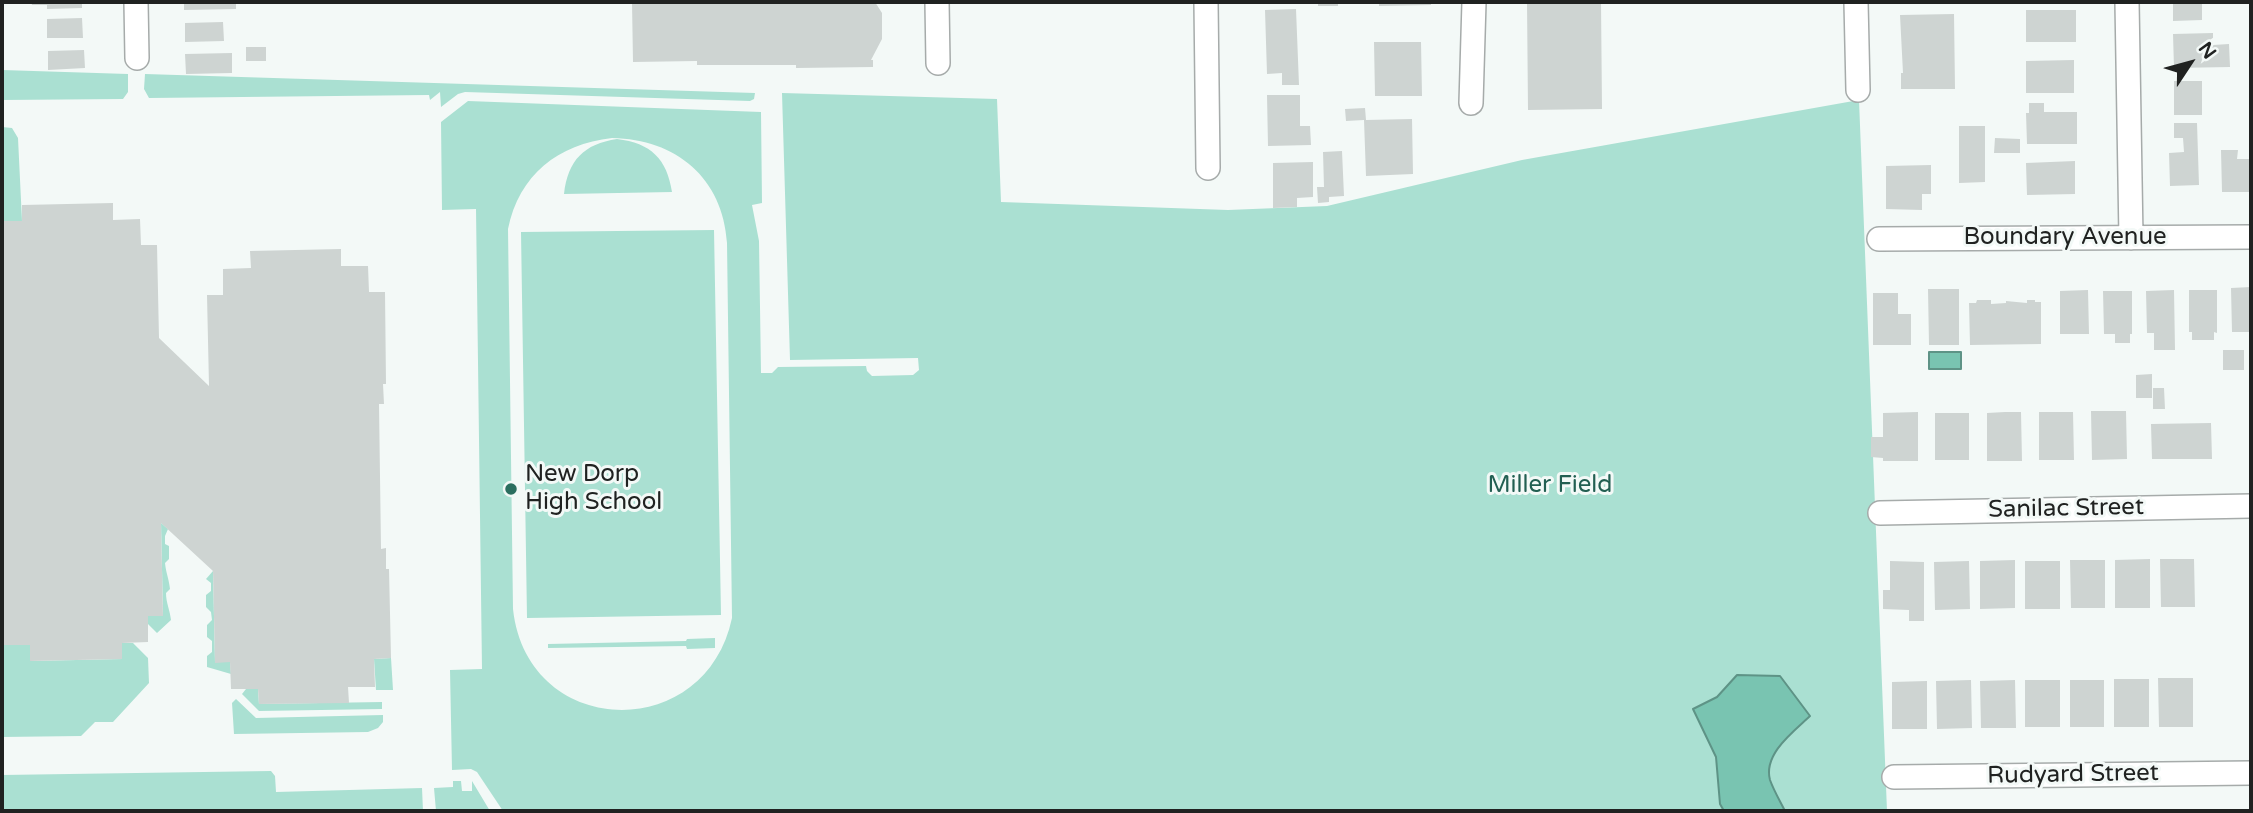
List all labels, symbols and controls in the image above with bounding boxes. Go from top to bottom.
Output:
north arrow [2155,28,2225,98]
text: N [2194,38,2220,63]
street label: Boundary Avenue [1963,224,2167,252]
place label: New Dorp High School [525,461,662,517]
park label: Miller Field [1488,472,1612,500]
marker: New Dorp High School [503,481,519,497]
street label: Sanilac Street [1988,493,2144,525]
street label: Rudyard Street [1987,759,2159,791]

